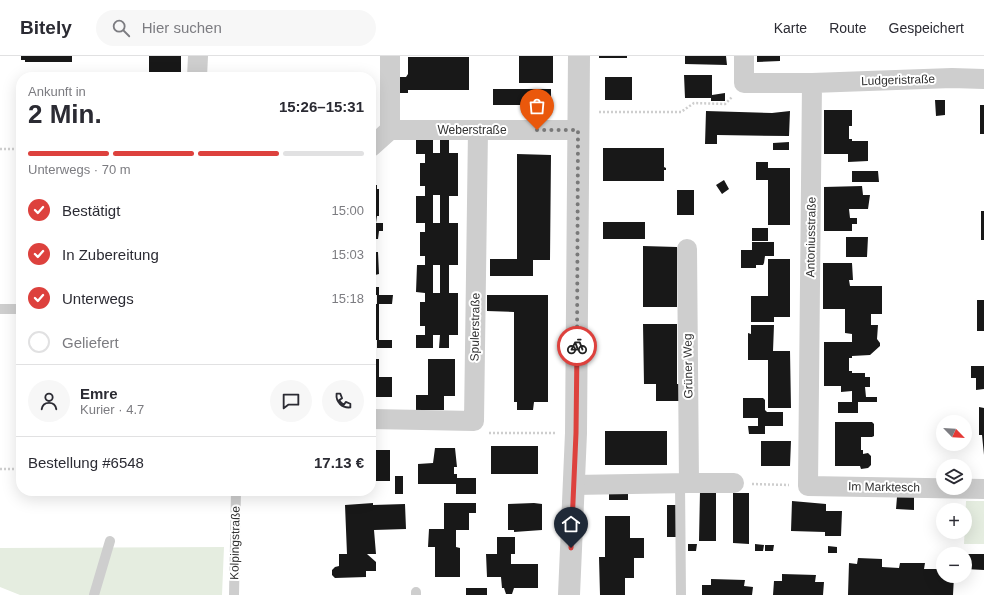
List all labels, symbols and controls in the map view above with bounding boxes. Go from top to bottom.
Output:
search box [96,10,376,46]
text: Bitely [20,17,72,38]
icon: search [110,17,132,39]
text: Hier suchen [142,19,222,36]
text: Karte [774,20,807,36]
text: Route [829,20,867,36]
text: Gespeichert [889,20,964,36]
street label: Ludgeristraße [861,72,936,88]
text: Ankunft in [28,84,86,99]
pin [520,89,554,130]
icon: bag [526,95,548,117]
text: 15:26–15:31 [279,98,364,115]
text: 2 Min. [28,99,102,129]
street label: Weberstraße [437,123,507,137]
text: Unterwegs · 70 m [28,162,131,177]
street label: Antoniusstraße [803,196,819,277]
icon: check [28,199,50,221]
text: Bestätigt [62,202,120,219]
text: 15:00 [331,203,364,218]
icon: check [28,243,50,265]
text: In Zubereitung [62,246,159,263]
text: 15:03 [331,247,364,262]
icon: check [28,287,50,309]
text: Unterwegs [62,290,134,307]
text: 15:18 [331,291,364,306]
street label: Spulerstraße [467,292,483,361]
courier [557,326,597,366]
street label: Grüner Weg [680,333,696,399]
text: Geliefert [62,334,119,351]
icon: bike [566,335,588,357]
button: person [28,380,70,422]
button: chat [270,380,312,422]
button: phone [322,380,364,422]
text: Emre [80,385,118,402]
text: Kurier · 4.7 [80,402,144,417]
north arrow [936,415,972,451]
map controls [936,415,972,583]
text: Bestellung #6548 [28,454,144,471]
text: 17.13 € [314,454,364,471]
button: layers [936,459,972,495]
street label: Im Marktesch [848,479,920,495]
button: + [936,503,972,539]
street label: Kolpingstraße [227,506,243,580]
pin [554,507,588,548]
icon: home [560,513,582,535]
button: − [936,547,972,583]

